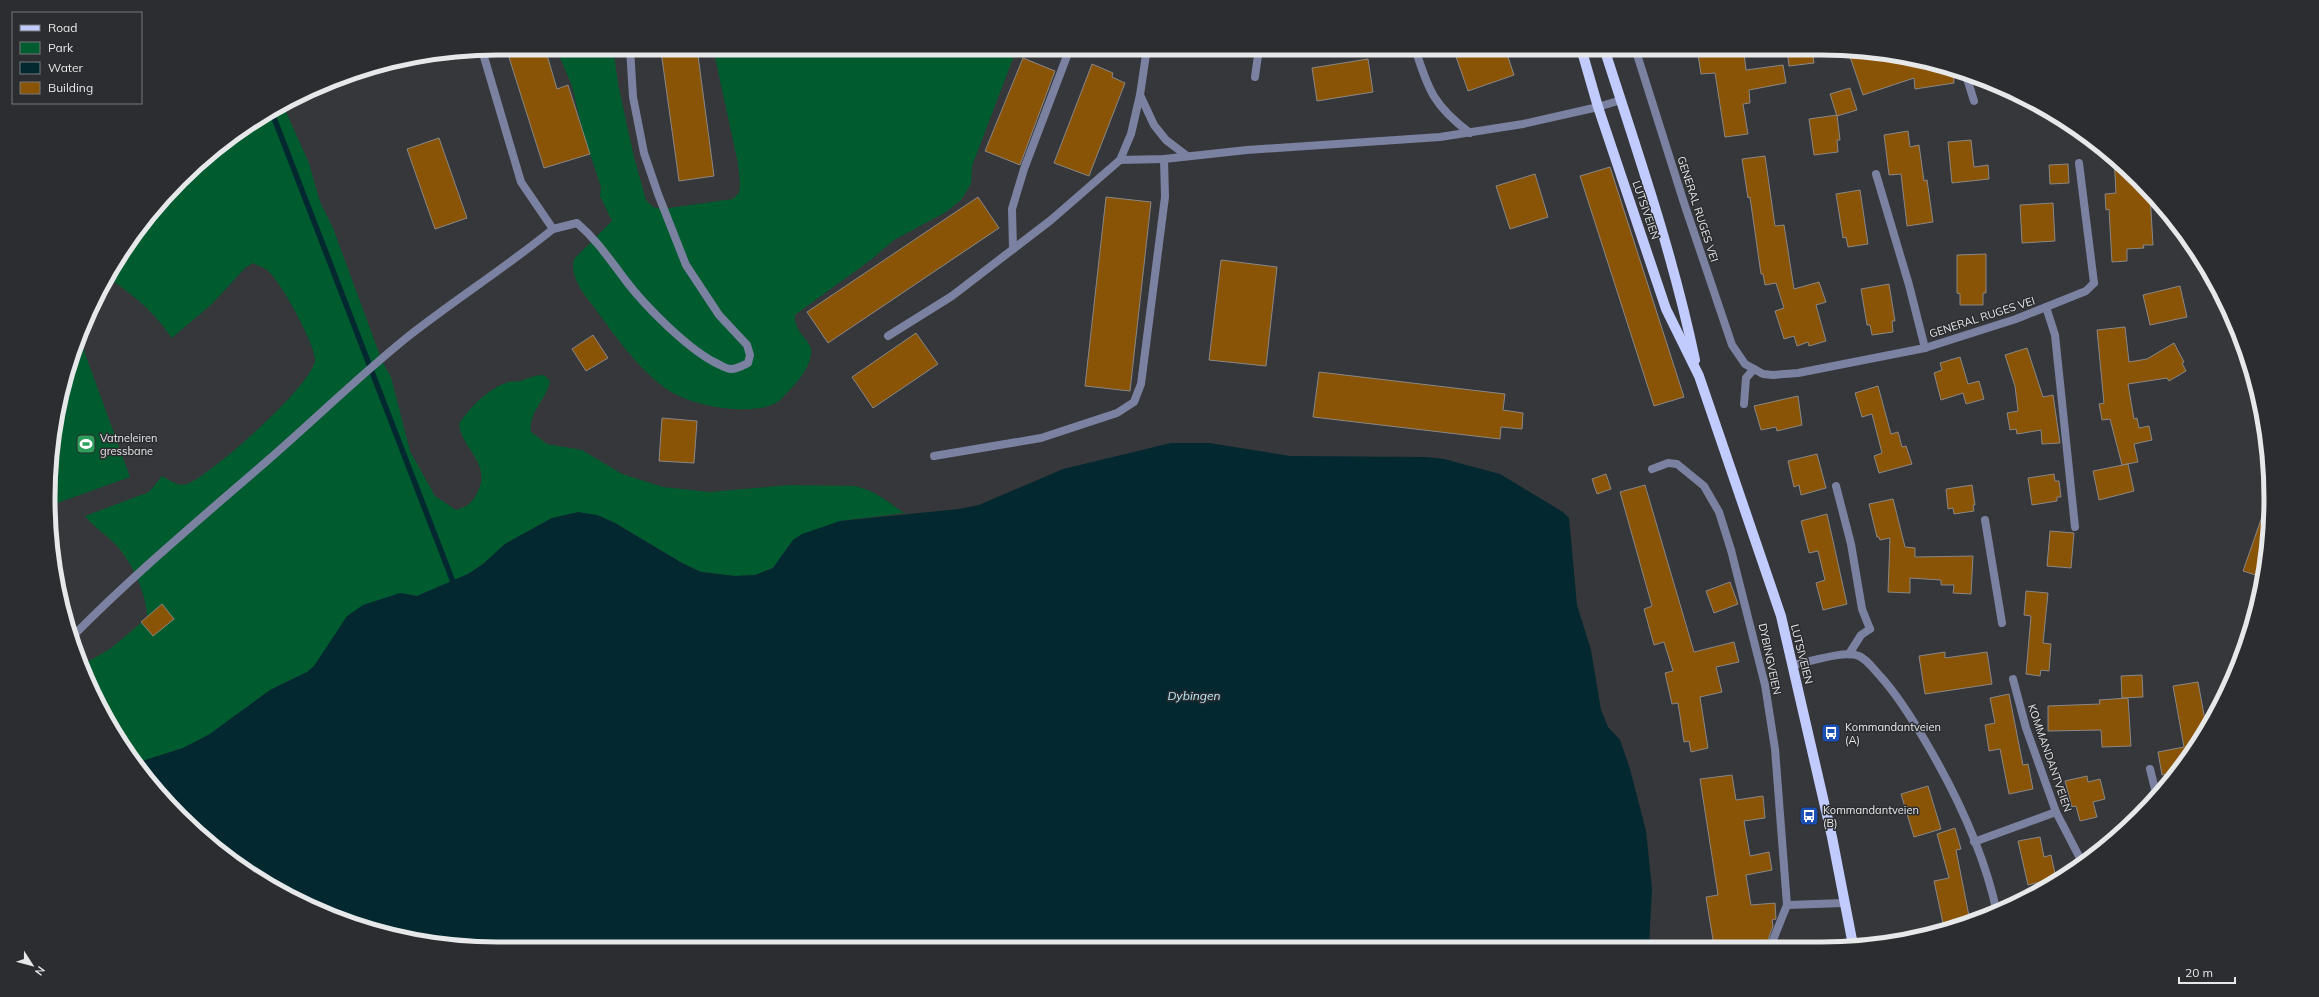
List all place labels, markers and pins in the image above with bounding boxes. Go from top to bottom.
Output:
place label: Vatneleiren gressbane [100,431,158,458]
sports icon: Vatneleiren gressbane [75,433,97,455]
place label: Kommandantveien (A) [1845,720,1941,747]
bus stop icon: Kommandantveien (A) [1820,722,1842,744]
place label: Kommandantveien (B) [1823,803,1919,830]
bus stop icon: Kommandantveien (B) [1798,805,1820,827]

